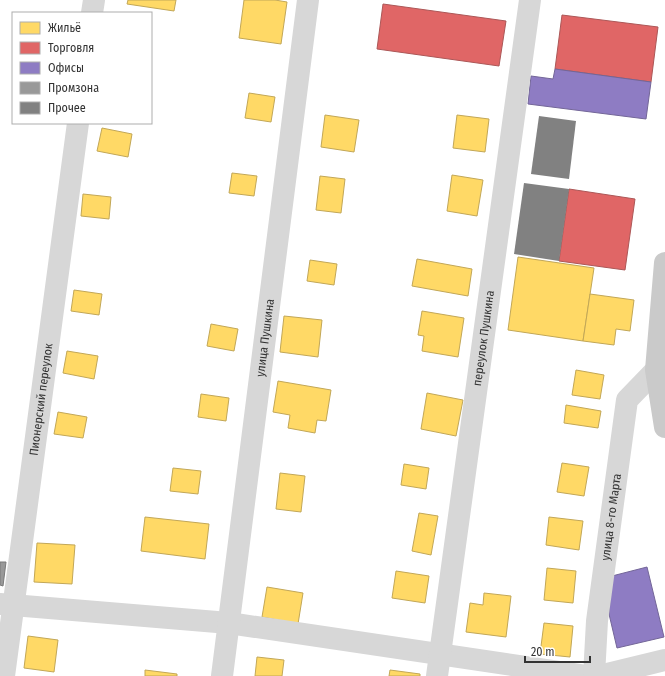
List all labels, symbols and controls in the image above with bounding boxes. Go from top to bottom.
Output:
legend [12,12,152,124]
text: Жильё [48,21,81,35]
text: Торговля [48,41,94,55]
text: Офисы [48,61,84,75]
text: Промзона [48,81,99,95]
text: Прочее [48,101,86,115]
street label: переулок Пушкина [470,289,497,387]
street label: улица Пушкина [253,298,277,378]
street label: Пионерский переулок [27,342,55,457]
street label: улица 8-го Марта [598,472,624,561]
scale bar [525,638,590,664]
text: 20 m [531,645,555,659]

